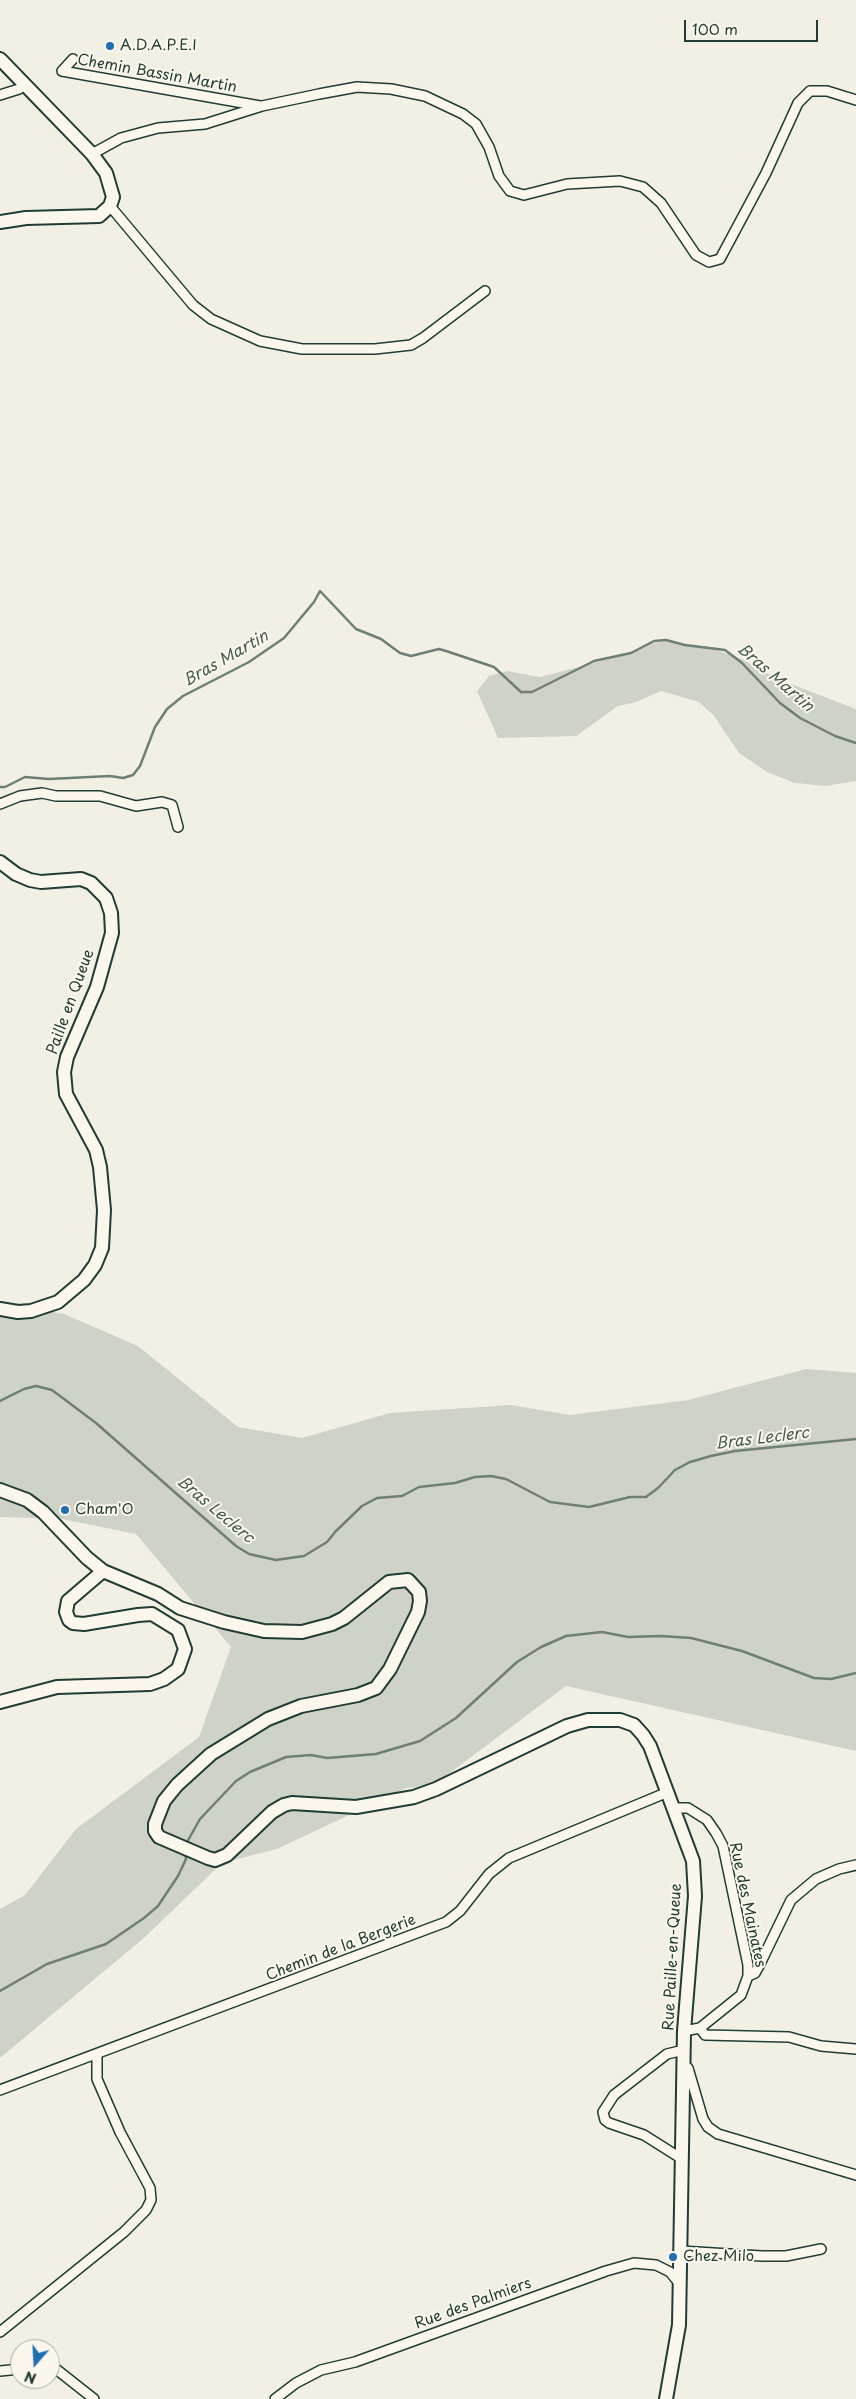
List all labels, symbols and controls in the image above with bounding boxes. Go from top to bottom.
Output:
scale bar [686,10,820,42]
text: 100 m [692,17,738,40]
place label: A.D.A.P.E.I [120,37,197,55]
marker: A.D.A.P.E.I [104,40,116,52]
street label: Chemin Bassin Martin [76,51,238,97]
water label: Bras Martin [180,627,272,691]
water label: Bras Martin [733,640,817,716]
street label: Paille en Queue [44,947,98,1057]
water label: Bras Leclerc [714,1424,810,1454]
water label: Bras Leclerc [173,1472,257,1548]
place label: Cham'O [75,1501,134,1519]
marker: Cham'O [59,1504,71,1516]
street label: Rue des Mainates [725,1841,769,1969]
street label: Rue Paille-en-Queue [660,1883,686,2031]
street label: Chemin de la Bergerie [263,1911,419,1985]
place label: Chez Milo [683,2248,754,2266]
marker: Chez Milo [667,2251,679,2263]
street label: Rue des Palmiers [412,2275,534,2333]
north arrow [10,2339,60,2389]
text: N [22,2366,39,2389]

